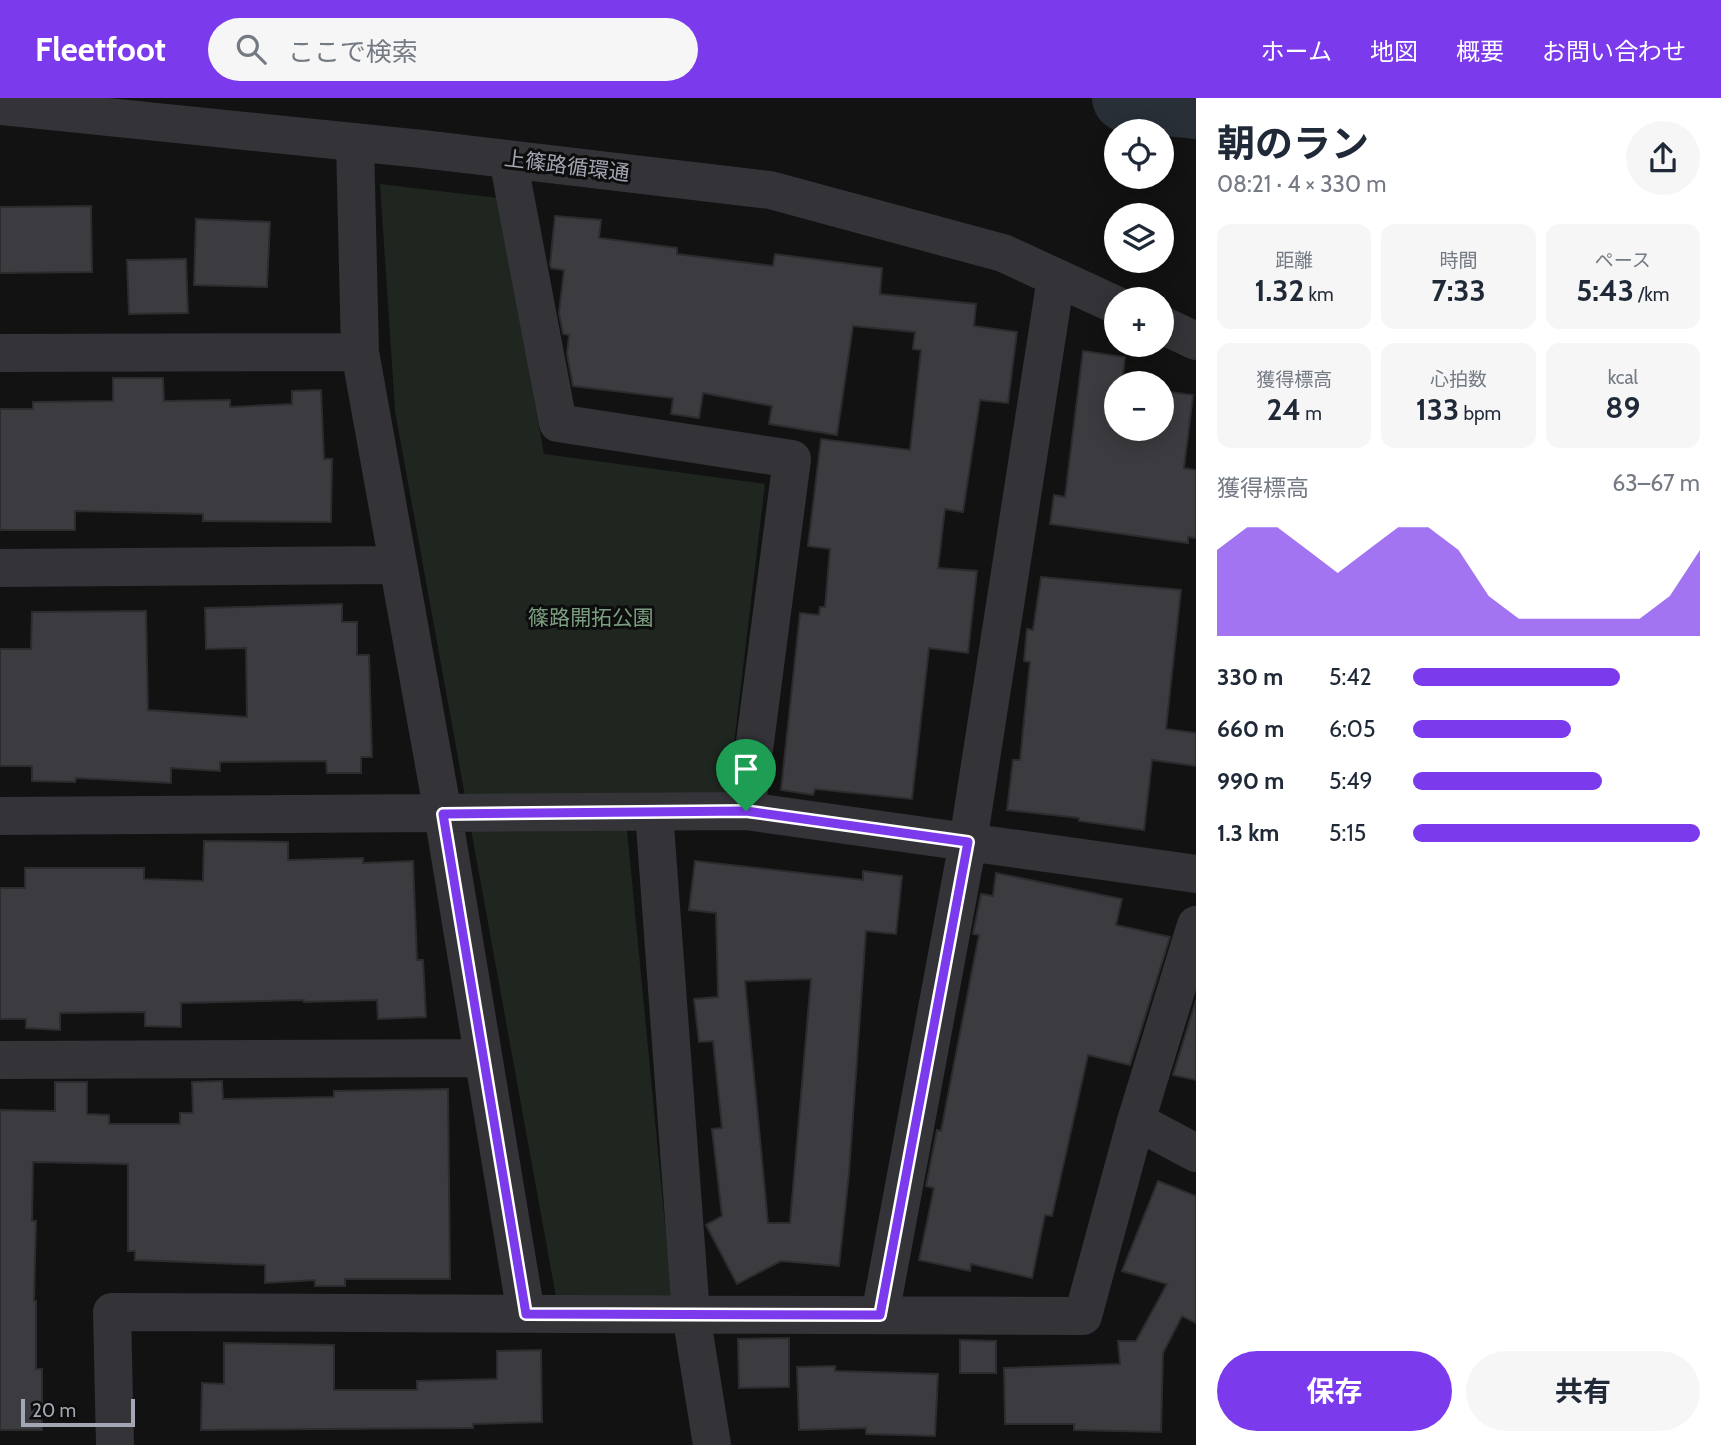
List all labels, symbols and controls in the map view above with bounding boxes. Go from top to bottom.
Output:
search box [208,18,698,81]
text: Fleetfoot [35,29,166,69]
icon: search [232,30,270,68]
text: ここで検索 [288,36,418,68]
text: ホーム [1261,37,1332,66]
text: 地図 [1370,37,1418,66]
text: 概要 [1456,37,1504,66]
text: お問い合わせ [1542,37,1686,66]
map controls [1104,119,1174,441]
button: locate [1104,119,1174,189]
text: 朝のラン [1217,120,1369,167]
button: share [1626,121,1700,195]
street label: 上篠路循環通 [503,145,631,186]
text: 08:21 · 4 × 330 m [1217,170,1386,198]
button: layers [1104,203,1174,273]
text: 距離 [1275,249,1313,272]
text: 時間 [1439,249,1478,272]
text: ペース [1595,249,1651,272]
text: 1.32 [1255,272,1304,309]
text: 7:33 [1431,272,1486,309]
text: 5:43 [1576,272,1634,309]
text: km [1304,283,1334,306]
text: /km [1634,283,1669,306]
button: + [1104,287,1174,357]
text: kcal [1608,366,1638,389]
text: 獲得標高 [1256,368,1332,391]
text: 心拍数 [1430,368,1487,391]
button: − [1104,371,1174,441]
text: 89 [1605,389,1640,426]
text: 24 [1266,391,1301,428]
text: 133 [1416,391,1459,428]
text: m [1301,402,1322,425]
text: bpm [1459,402,1501,425]
text: 63–67 m [1612,469,1700,497]
text: 獲得標高 [1217,474,1309,502]
park label: 篠路開拓公園 [528,605,654,630]
text: 330 m [1217,663,1283,691]
text: 5:42 [1329,663,1372,691]
text: 660 m [1217,715,1284,743]
text: 6:05 [1329,715,1375,743]
pin [716,739,776,811]
icon: arrive [727,750,765,788]
text: 990 m [1217,767,1284,795]
text: 5:49 [1329,767,1373,795]
text: 1.3 km [1217,819,1279,847]
text: 5:15 [1329,819,1366,847]
button: 保存 [1217,1351,1452,1431]
button: 共有 [1466,1351,1700,1431]
scale bar [21,1396,135,1428]
text: 20 m [32,1399,76,1422]

